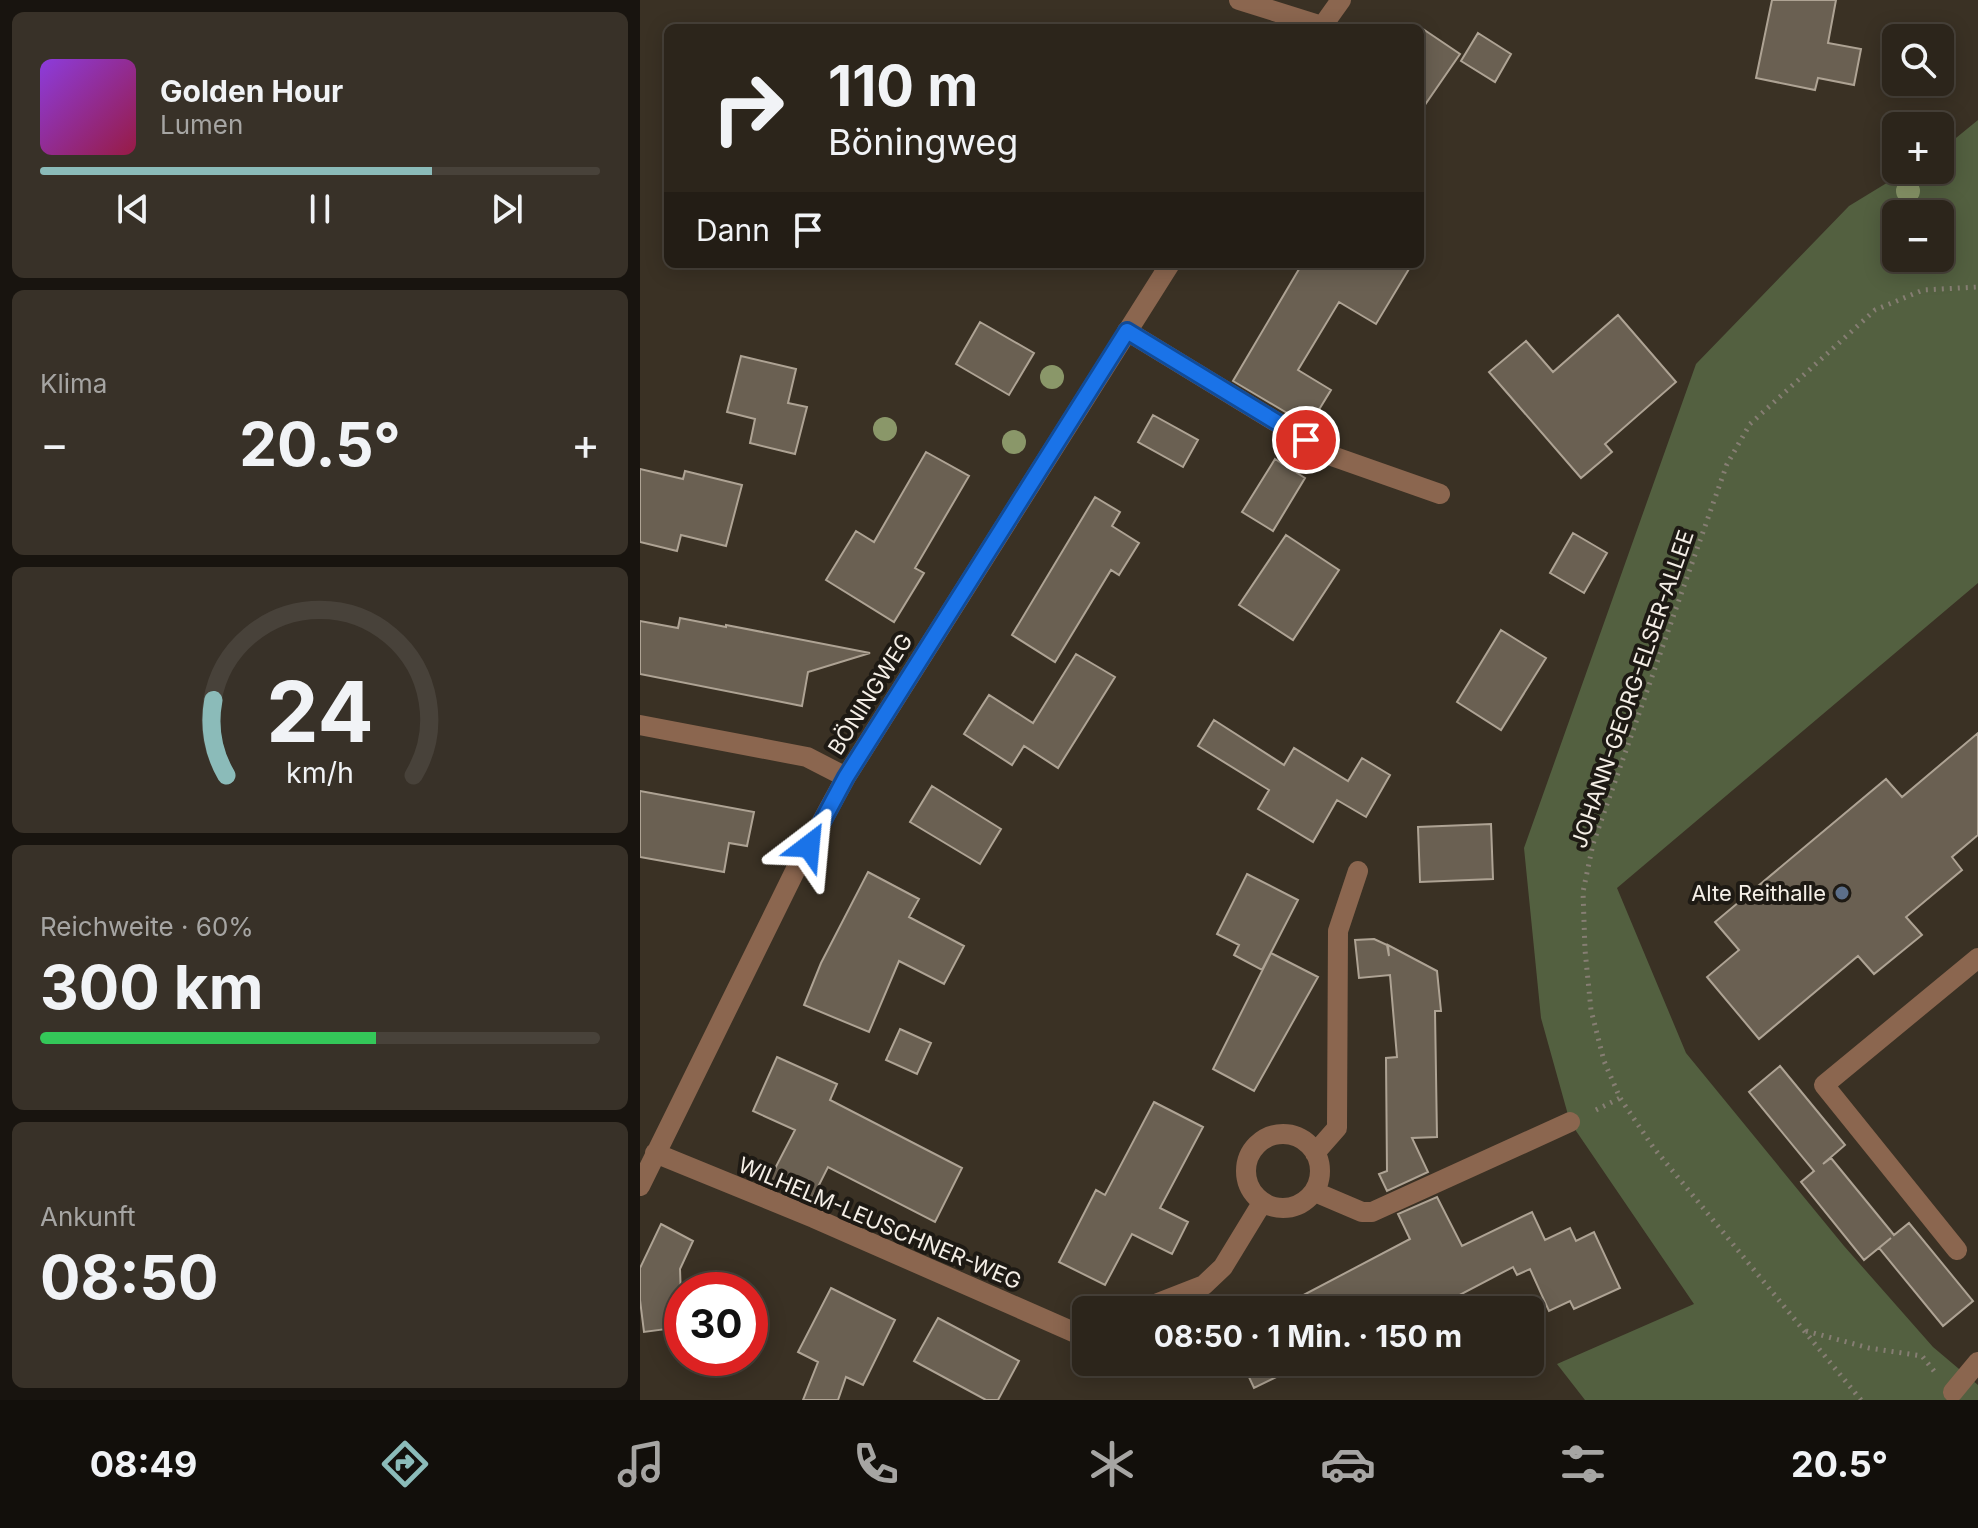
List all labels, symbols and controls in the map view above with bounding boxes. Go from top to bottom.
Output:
map controls [1882,24,1954,272]
button: search [1882,24,1954,96]
text: 110 m [828,52,978,120]
icon: right [696,56,800,160]
text: Golden Hour [160,73,343,109]
text: Lumen [160,109,243,140]
button: + [1882,112,1954,184]
text: Böningweg [828,120,1018,164]
icon: previous [111,187,155,231]
icon: pause [298,187,342,231]
icon: next [485,187,529,231]
button: − [1882,200,1954,272]
icon: arrive [786,208,830,252]
text: Dann [696,212,770,248]
text: Klima [40,368,107,399]
pin [1272,406,1340,474]
text: 20.5° [239,408,401,480]
text: − [40,417,69,471]
text: + [571,417,600,471]
icon: arrive [1284,418,1328,462]
street label: JOHANN-GEORG-ELSER-ALLEE [1565,527,1699,851]
street label: BÖNINGWEG [822,629,918,759]
text: 24 [266,661,374,762]
text: km/h [286,755,354,790]
position arrow [767,804,851,888]
place label: Alte Reithalle [1691,880,1826,906]
marker: Alte Reithalle [1833,884,1851,902]
text: Reichweite · 60% [40,911,254,942]
text: 300 km [40,951,263,1023]
street label: WILHELM-LEUSCHNER-WEG [735,1151,1025,1295]
text: Ankunft [40,1201,136,1232]
text: 08:50 [40,1241,218,1313]
speed limit sign: 30 [664,1272,768,1376]
text: 08:50 · 1 Min. · 150 m [1154,1318,1462,1354]
icon: directions [377,1436,433,1492]
icon: music [613,1436,669,1492]
icon: phone [848,1436,904,1492]
icon: climate [1084,1436,1140,1492]
icon: car [1320,1436,1376,1492]
icon: filters [1555,1436,1611,1492]
text: 08:49 [90,1442,197,1486]
text: 20.5° [1791,1442,1888,1486]

